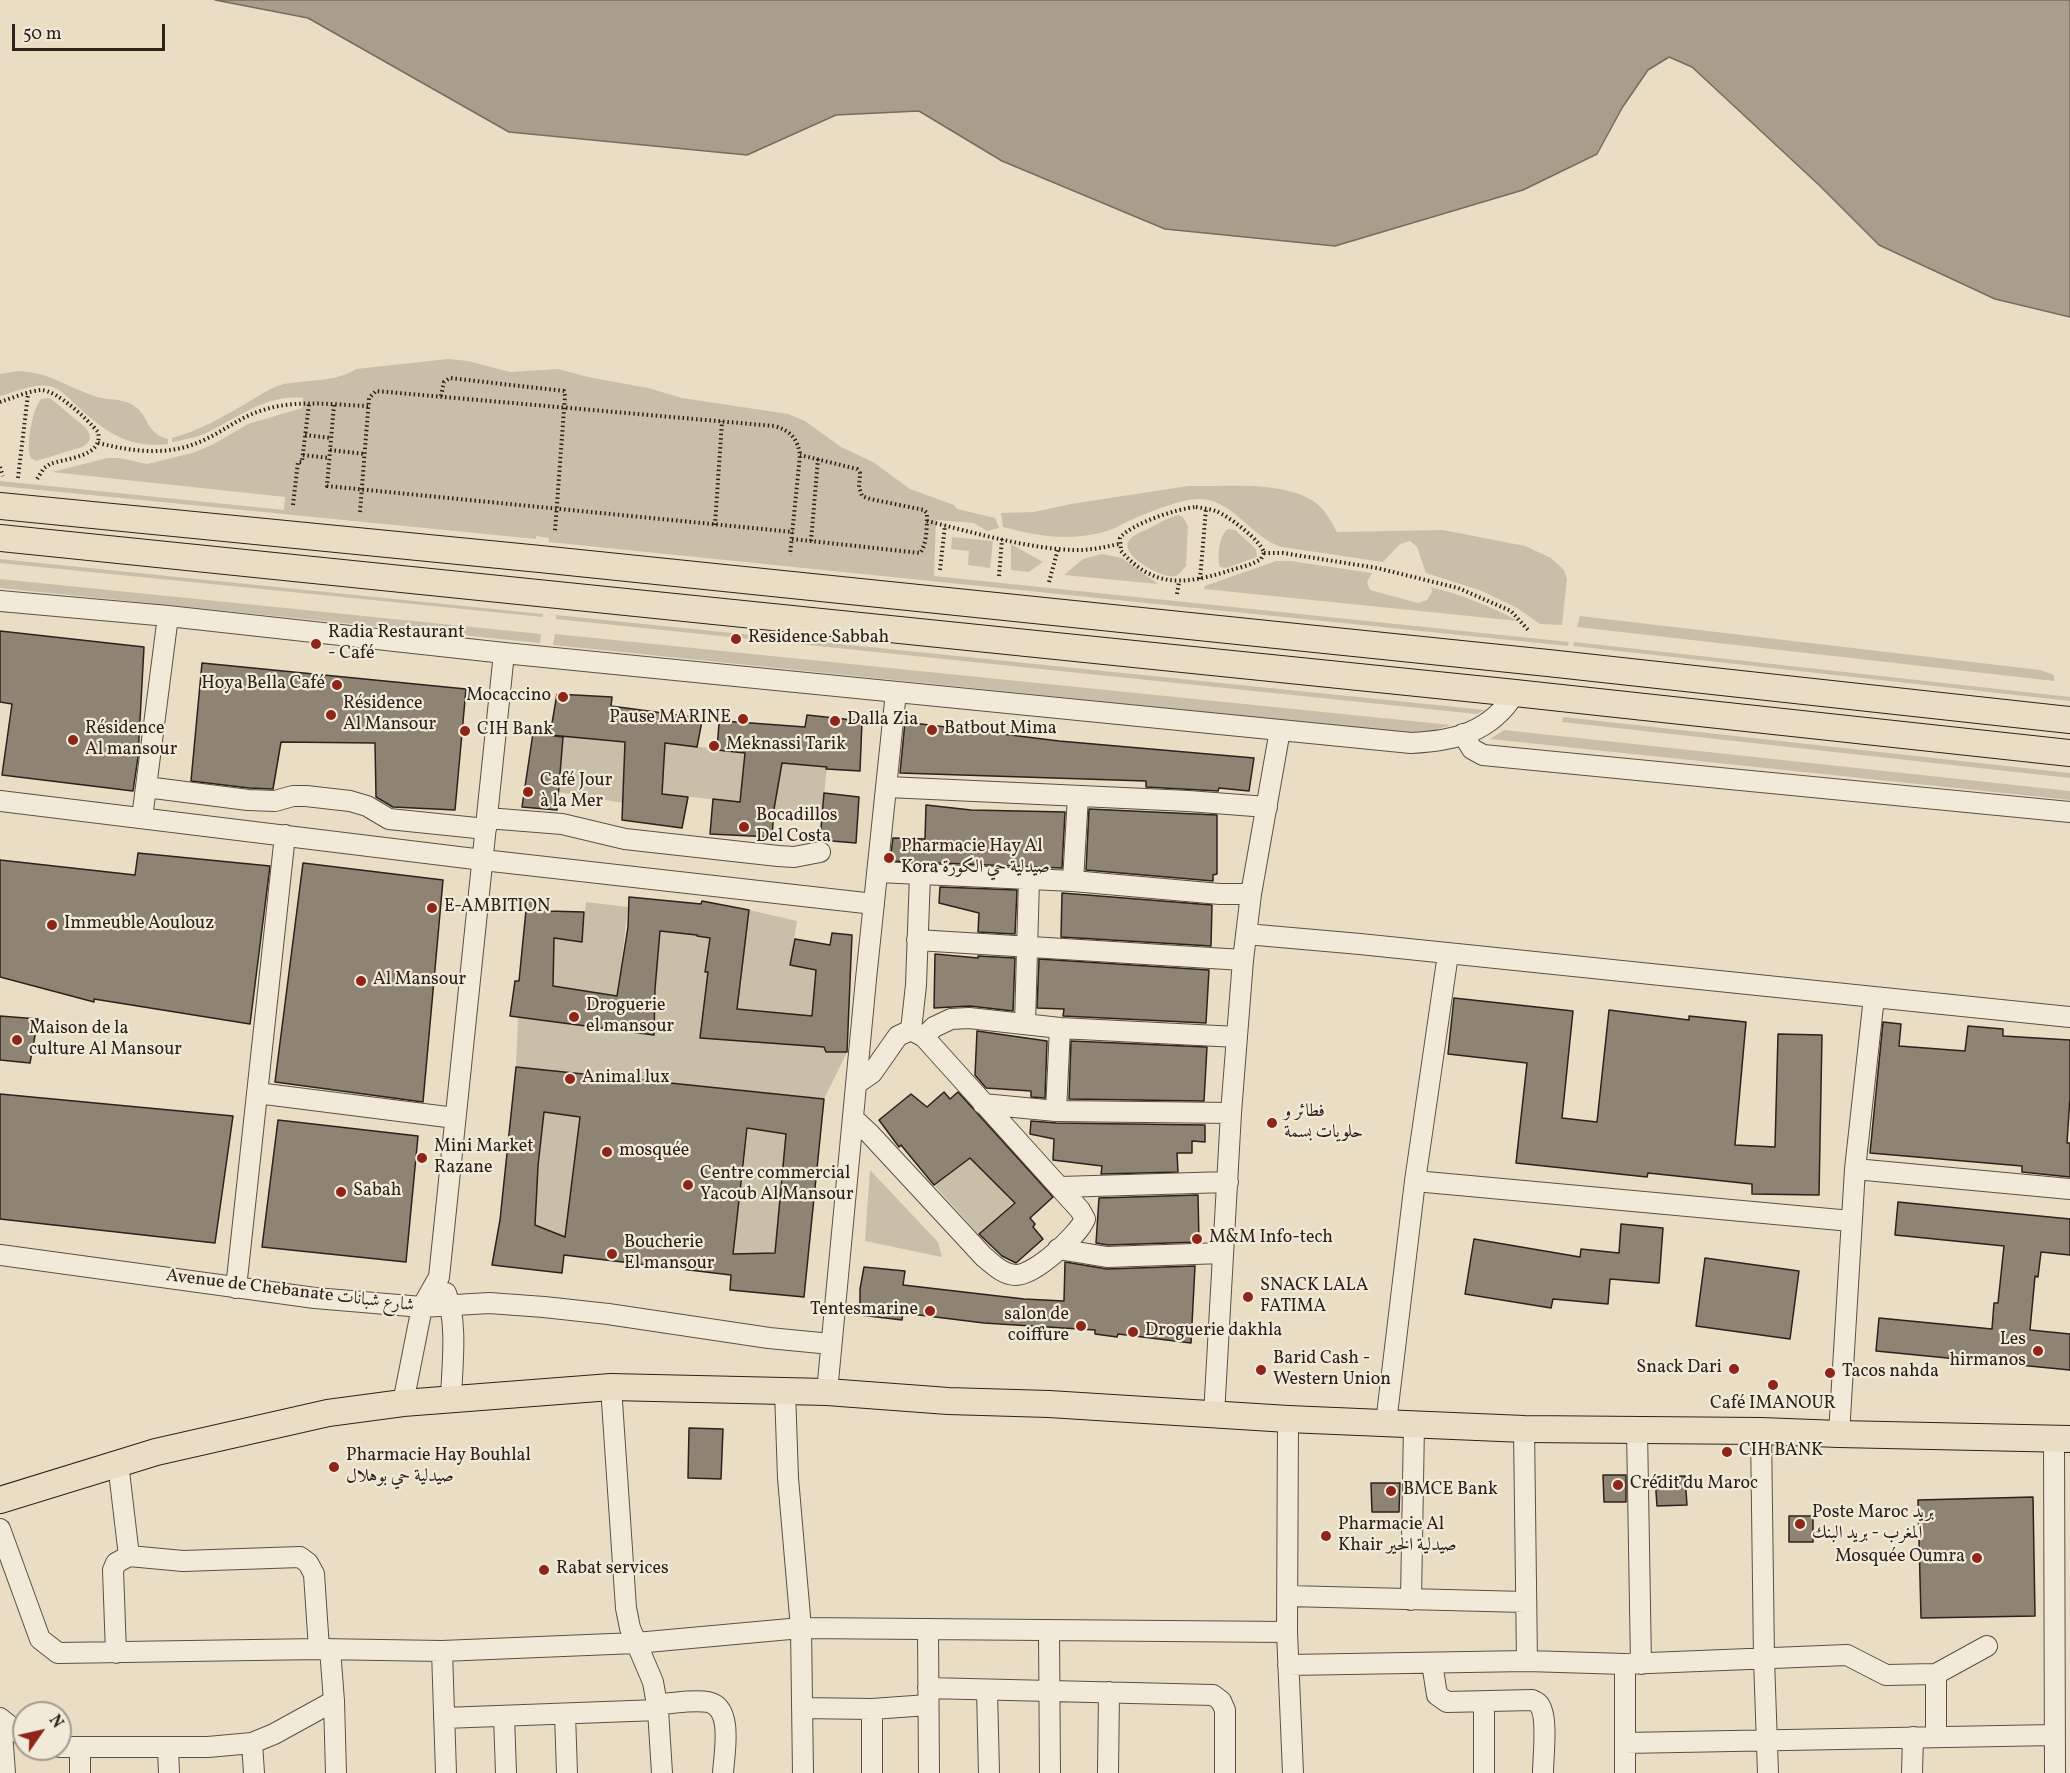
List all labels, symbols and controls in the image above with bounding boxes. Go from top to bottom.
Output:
scale bar [15,12,168,50]
text: 50 m [23,22,62,47]
place label: Radia Restaurant - Café [328,623,465,666]
place label: Residence Sabbah [748,628,889,650]
marker: Residence Sabbah [729,632,743,646]
marker: Radia Restaurant - Café [309,637,323,651]
place label: Hoya Bella Café [201,674,325,696]
marker: Hoya Bella Café [330,678,344,692]
place label: Mocaccino [466,686,551,708]
marker: Mocaccino [556,690,570,704]
place label: Résidence Al Mansour [343,694,436,736]
marker: Résidence Al Mansour [324,708,338,722]
place label: Pause MARINE [609,708,731,730]
place label: Dalla Zia [847,710,918,732]
marker: Pause MARINE [736,712,750,726]
marker: Dalla Zia [828,714,842,728]
place label: Résidence Al mansour [85,719,177,762]
place label: Batbout Mima [944,719,1057,741]
place label: CIH Bank [477,720,553,742]
marker: Batbout Mima [925,723,939,737]
marker: CIH Bank [458,724,472,738]
marker: Résidence Al mansour [66,733,80,747]
place label: Meknassi Tarik [726,735,846,757]
marker: Meknassi Tarik [707,739,721,753]
place label: Café Jour à la Mer [540,771,612,814]
marker: Café Jour à la Mer [521,785,535,799]
place label: Bocadillos Del Costa [756,806,837,848]
marker: Bocadillos Del Costa [737,820,751,834]
place label: Pharmacie Hay Al Kora صيدلية حي الكورة [901,837,1050,880]
marker: Pharmacie Hay Al Kora صيدلية حي الكورة [882,851,896,865]
place label: E-AMBITION [444,897,550,919]
marker: E-AMBITION [425,901,439,915]
place label: Immeuble Aoulouz [64,914,214,936]
marker: Immeuble Aoulouz [45,918,59,932]
place label: Al Mansour [373,970,466,992]
marker: Al Mansour [354,974,368,988]
place label: Droguerie el mansour [586,996,674,1038]
marker: Droguerie el mansour [567,1010,581,1024]
place label: Maison de la culture Al Mansour [29,1019,182,1062]
marker: Maison de la culture Al Mansour [10,1033,24,1047]
place label: Animal lux [582,1068,670,1090]
marker: Animal lux [563,1072,577,1086]
place label: فطائر و حلويات بسمة [1284,1102,1363,1144]
marker: فطائر و حلويات بسمة [1265,1116,1279,1130]
place label: Mini Market Razane [434,1137,534,1180]
place label: mosquée [619,1141,689,1163]
marker: mosquée [600,1145,614,1159]
marker: Mini Market Razane [415,1151,429,1165]
place label: Centre commercial Yacoub Al Mansour [700,1164,853,1206]
marker: Centre commercial Yacoub Al Mansour [681,1178,695,1192]
place label: Sabah [353,1181,401,1203]
marker: Sabah [334,1185,348,1199]
place label: M&M Info-tech [1209,1228,1333,1250]
marker: M&M Info-tech [1190,1232,1204,1246]
place label: Boucherie El mansour [624,1233,714,1276]
marker: Boucherie El mansour [605,1247,619,1261]
street label: Avenue de Chebanate شارع شبانات [165,1266,415,1318]
place label: SNACK LALA FATIMA [1260,1276,1368,1318]
marker: SNACK LALA FATIMA [1241,1290,1255,1304]
place label: Tentesmarine [810,1300,918,1322]
marker: Tentesmarine [923,1304,937,1318]
place label: salon de coiffure [1004,1305,1069,1348]
marker: salon de coiffure [1074,1319,1088,1333]
place label: Droguerie dakhla [1145,1321,1282,1343]
marker: Droguerie dakhla [1126,1325,1140,1339]
place label: Les hirmanos [1949,1330,2026,1372]
marker: Les hirmanos [2031,1344,2045,1358]
place label: Barid Cash - Western Union [1273,1349,1391,1392]
place label: Snack Dari [1636,1358,1722,1380]
marker: Snack Dari [1727,1362,1741,1376]
place label: Tacos nahda [1842,1362,1939,1384]
marker: Barid Cash - Western Union [1254,1363,1268,1377]
marker: Tacos nahda [1823,1366,1837,1380]
marker: Café IMANOUR [1766,1378,1780,1392]
place label: Café IMANOUR [1710,1394,1836,1416]
place label: CIH BANK [1739,1441,1823,1463]
marker: CIH BANK [1720,1445,1734,1459]
place label: Pharmacie Hay Bouhlal صيدلية حي بوهلال [346,1446,531,1488]
marker: Pharmacie Hay Bouhlal صيدلية حي بوهلال [327,1460,341,1474]
place label: Crédit du Maroc [1630,1474,1758,1496]
marker: Crédit du Maroc [1611,1478,1625,1492]
place label: BMCE Bank [1403,1480,1498,1502]
marker: BMCE Bank [1384,1484,1398,1498]
place label: Poste Maroc بريد المغرب - بريد البنك [1812,1503,1934,1546]
place label: Pharmacie Al Khair صيدلية الخير [1338,1515,1457,1558]
marker: Poste Maroc بريد المغرب - بريد البنك [1793,1517,1807,1531]
marker: Pharmacie Al Khair صيدلية الخير [1319,1529,1333,1543]
place label: Mosquée Oumra [1835,1547,1965,1569]
marker: Mosquée Oumra [1970,1551,1984,1565]
place label: Rabat services [556,1559,669,1581]
marker: Rabat services [537,1563,551,1577]
north arrow [12,1701,72,1761]
text: N [43,1711,68,1733]

